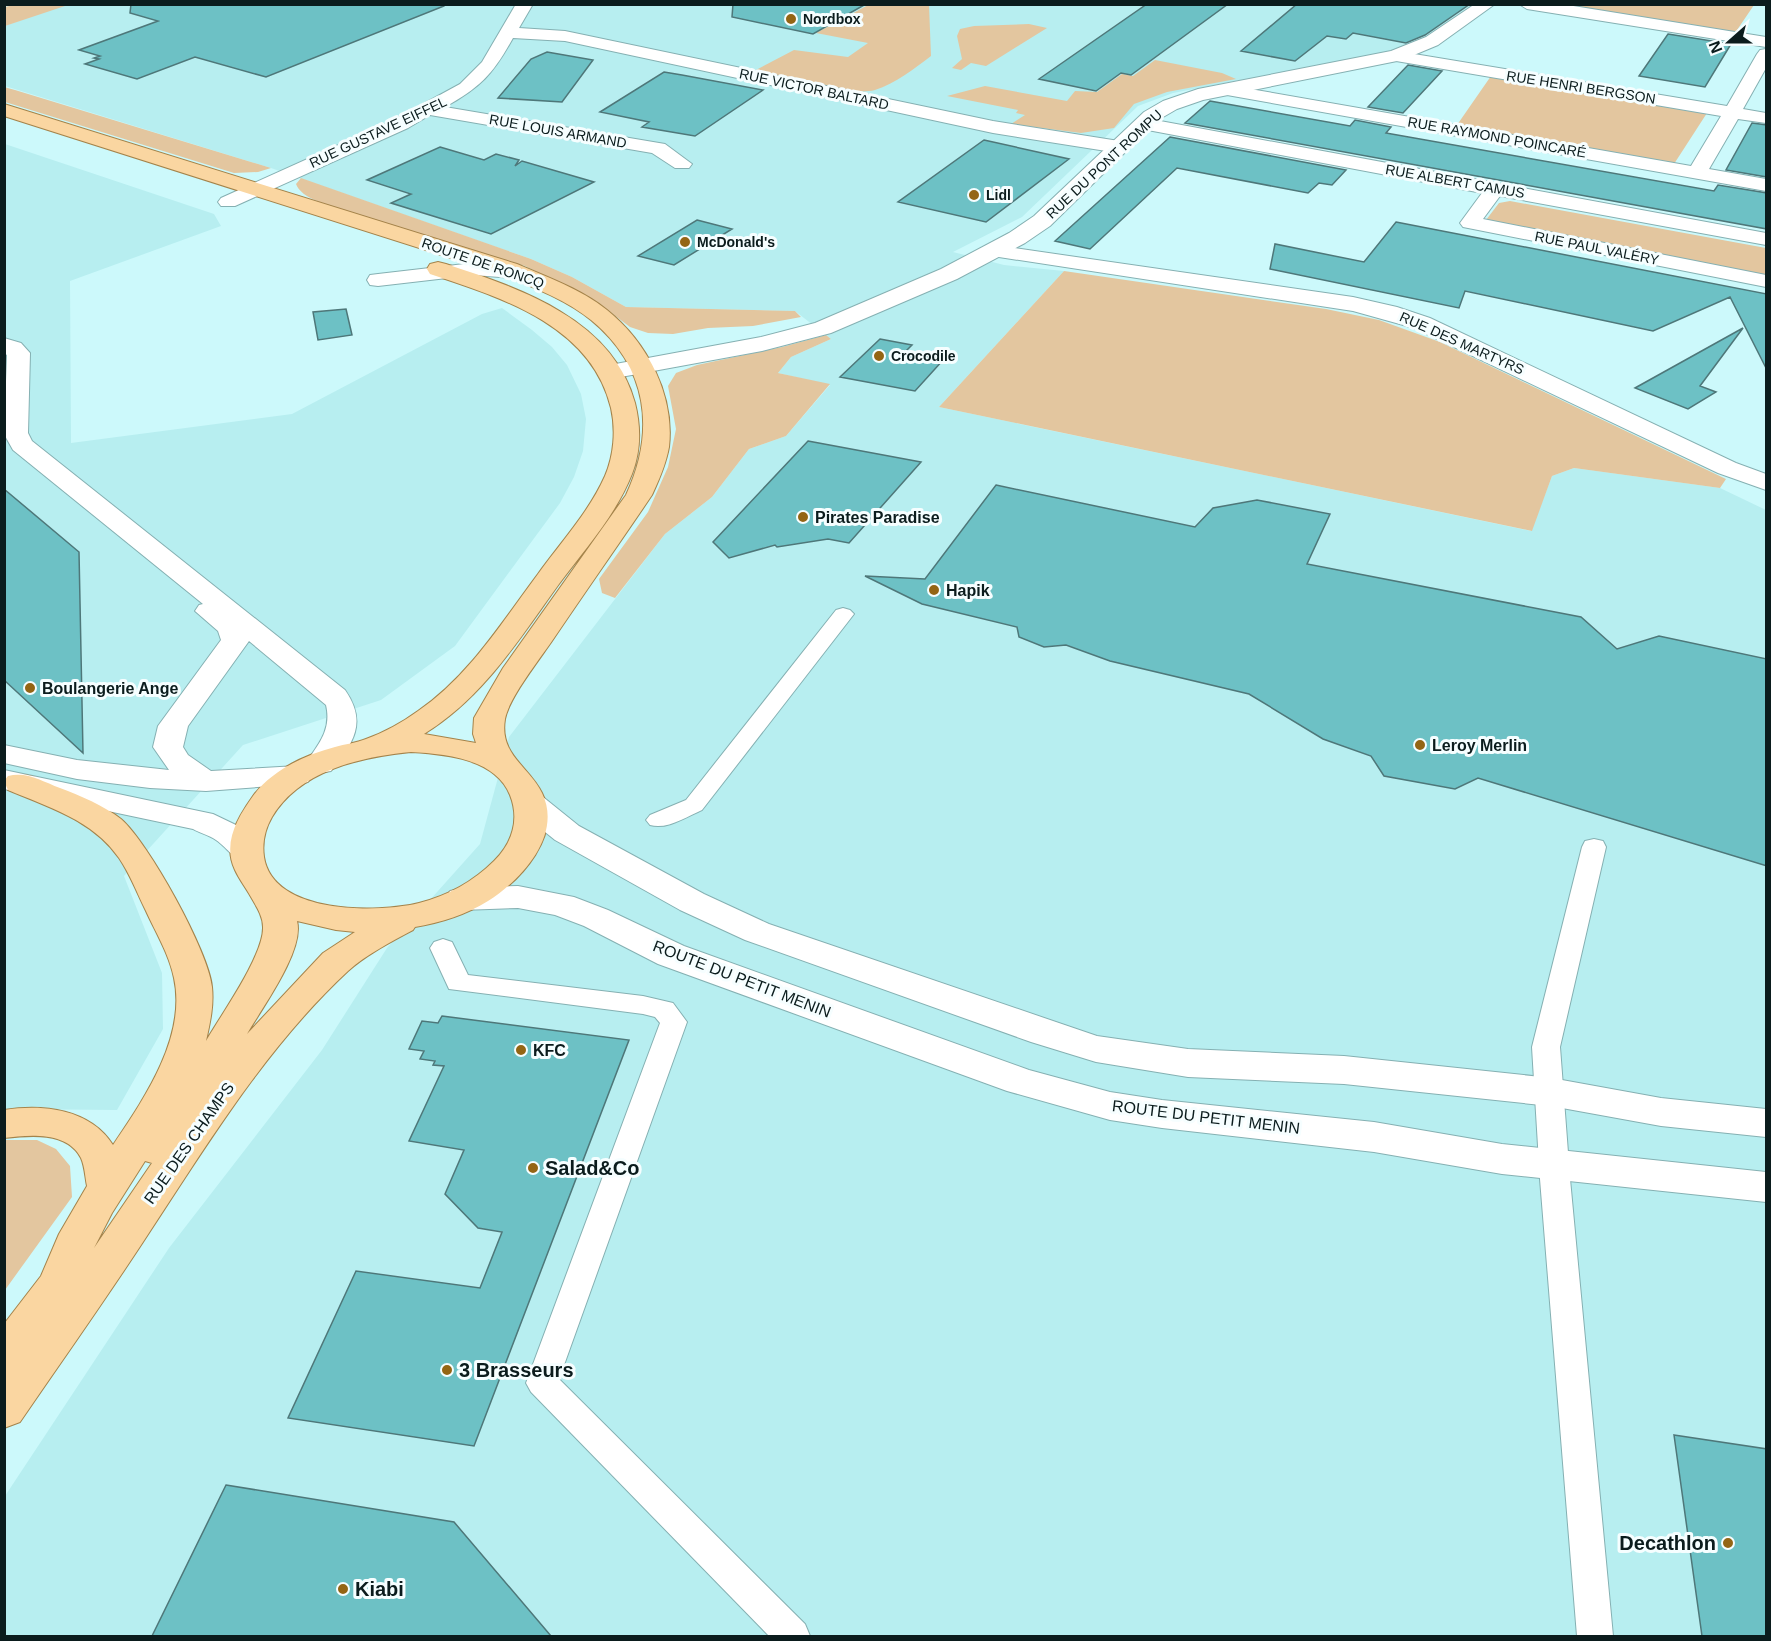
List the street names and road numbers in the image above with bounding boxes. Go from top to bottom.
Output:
street label: RUE VICTOR BALTARD [738,65,890,113]
street label: RUE HENRI BERGSON [1505,67,1657,107]
street label: RUE GUSTAVE EIFFEL [307,93,449,171]
street label: RUE DU PONT ROMPU [1043,106,1165,222]
street label: RUE LOUIS ARMAND [488,111,628,151]
street label: RUE RAYMOND POINCARÉ [1406,113,1588,161]
street label: RUE ALBERT CAMUS [1384,161,1526,201]
street label: RUE PAUL VALÉRY [1533,228,1661,268]
street label: ROUTE DE RONCQ [420,235,546,291]
street label: RUE DES MARTYRS [1397,308,1527,378]
street label: ROUTE DU PETIT MENIN [651,937,833,1021]
street label: RUE DES CHAMPS [141,1079,237,1207]
street label: ROUTE DU PETIT MENIN [1111,1097,1301,1137]

